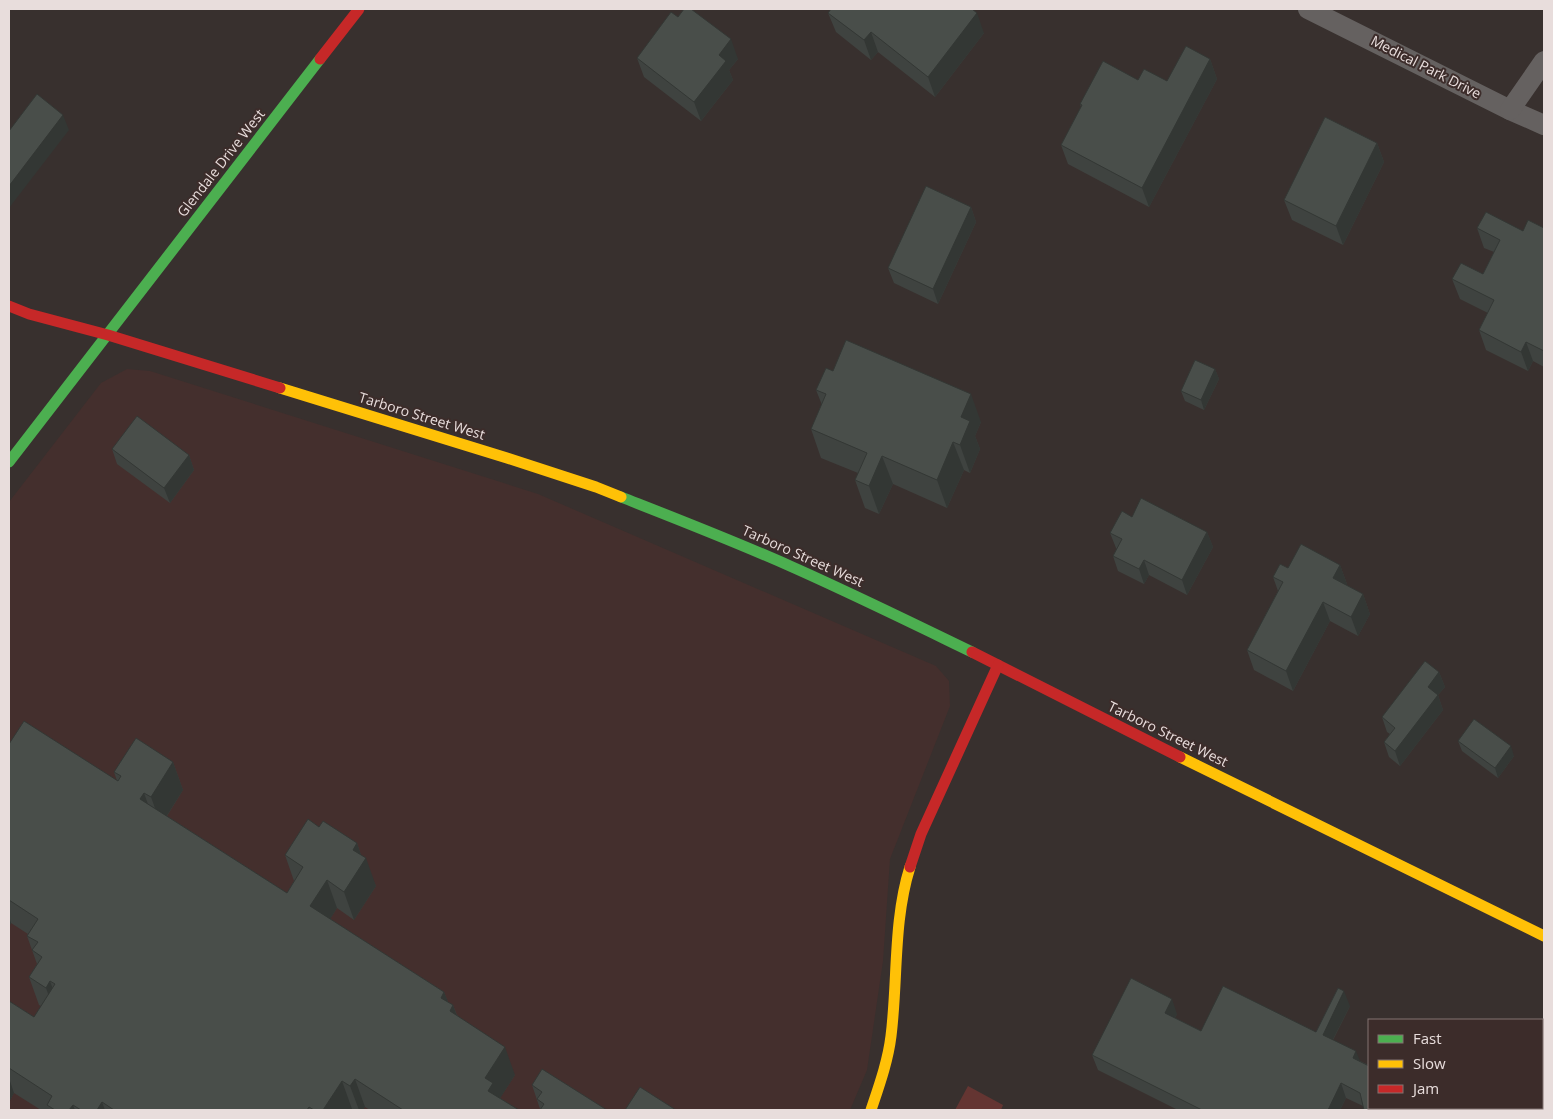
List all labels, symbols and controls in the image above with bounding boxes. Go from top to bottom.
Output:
street label: Medical Park Drive [1368,31,1485,103]
street label: Glendale Drive West [173,105,269,221]
street label: Tarboro Street West [357,387,488,444]
street label: Tarboro Street West [739,520,867,591]
street label: Tarboro Street West [1105,696,1231,771]
legend [1368,1019,1543,1109]
text: Fast [1413,1028,1442,1048]
text: Slow [1413,1053,1446,1073]
text: Jam [1411,1078,1439,1098]

